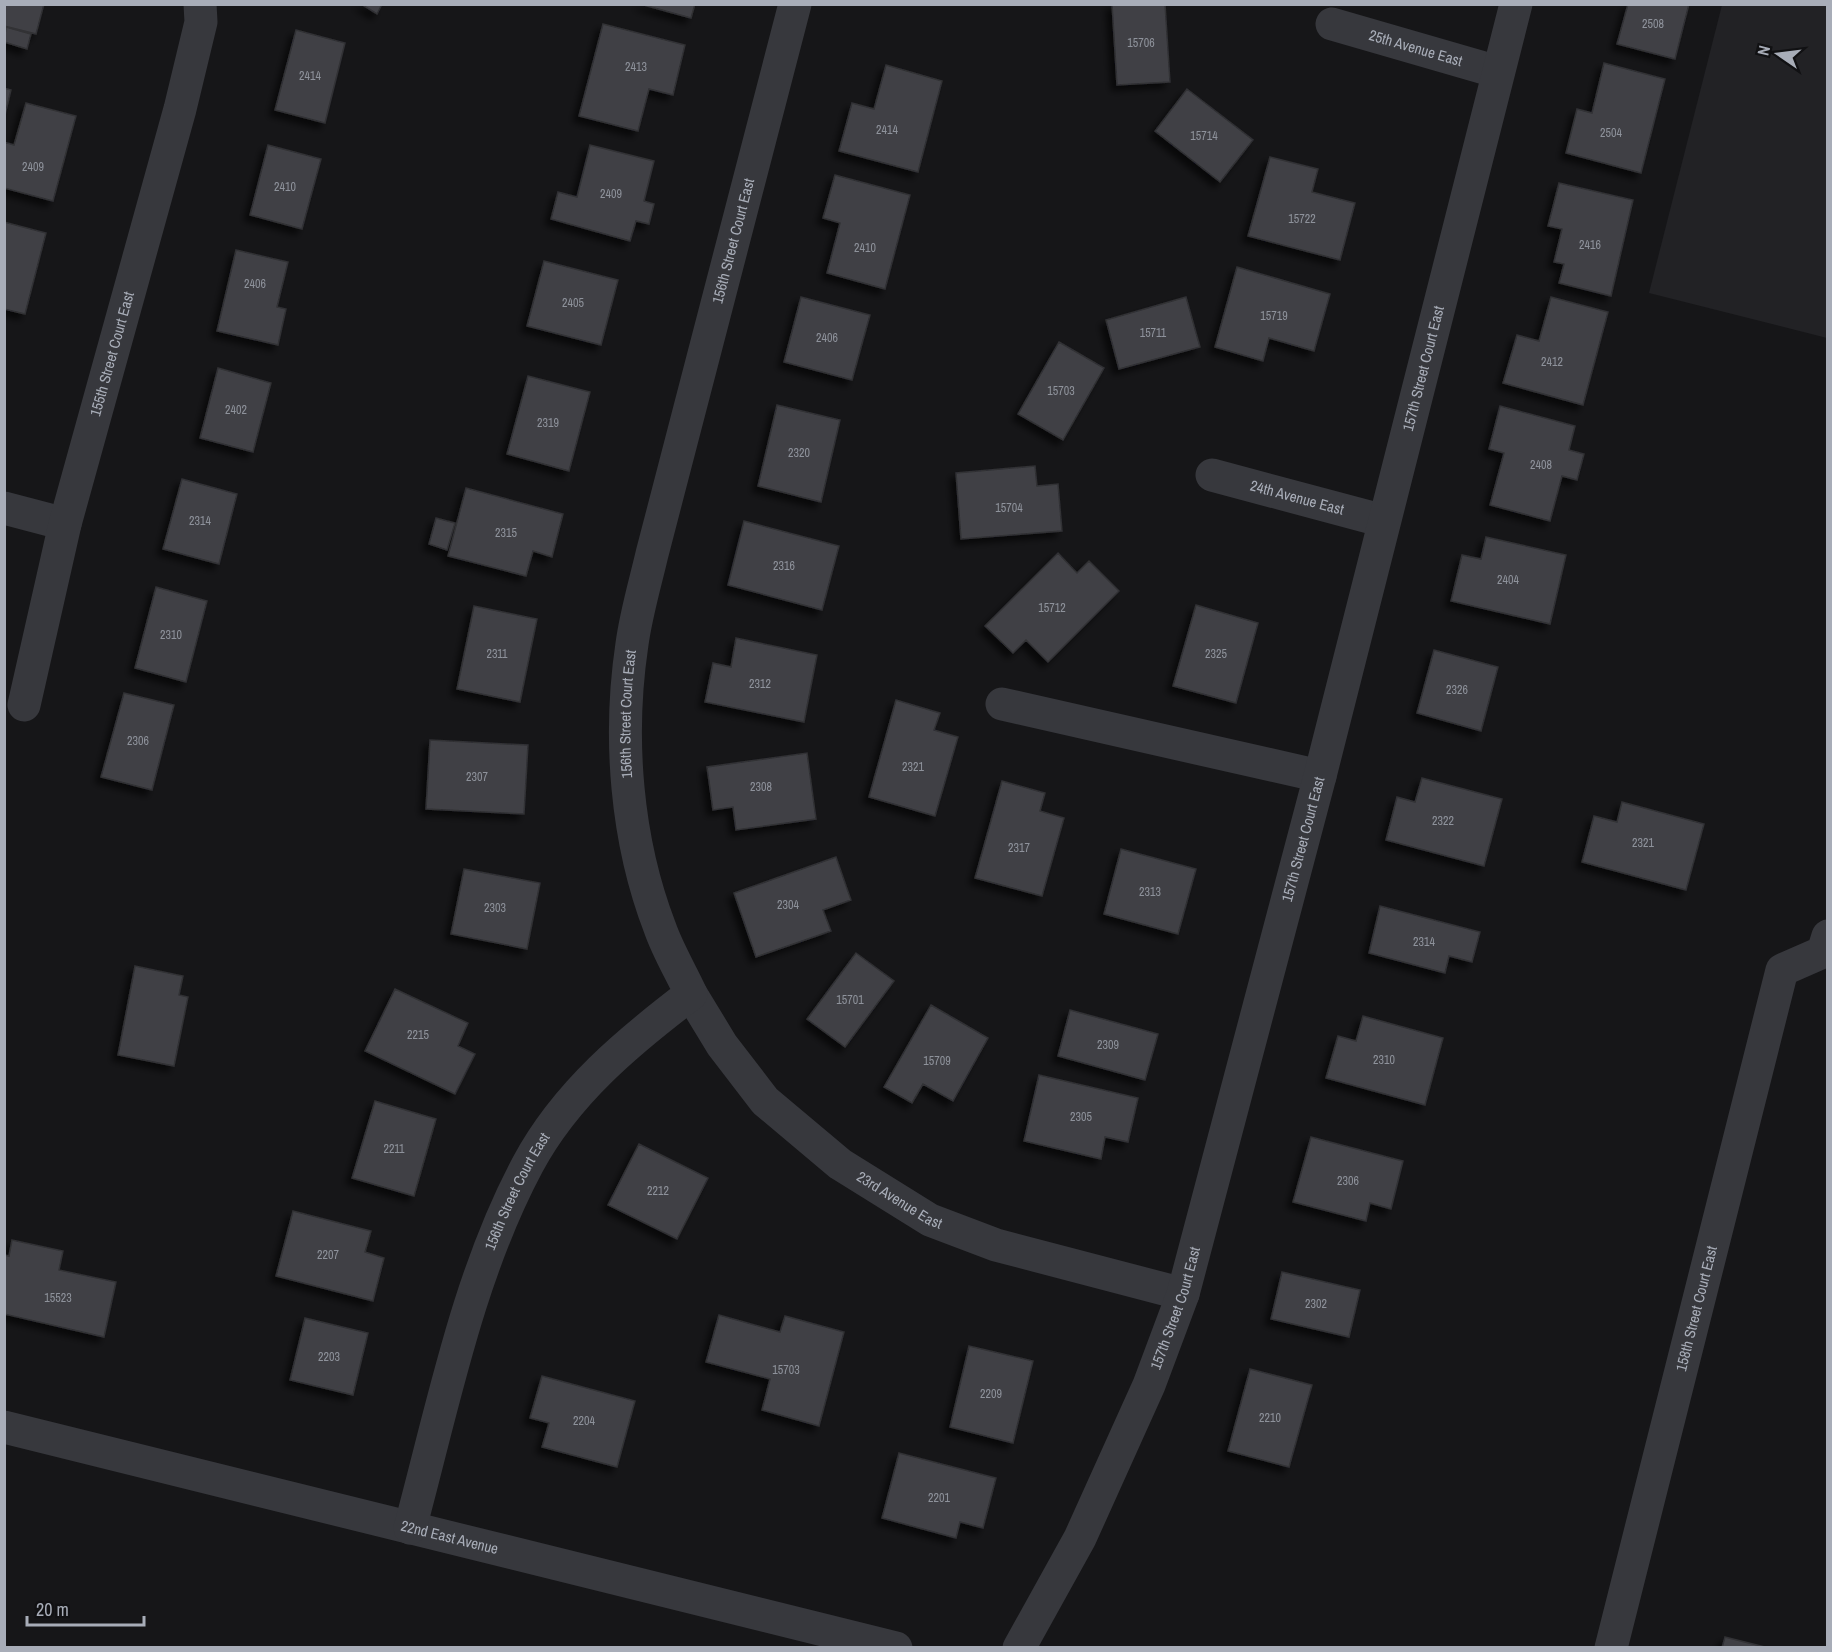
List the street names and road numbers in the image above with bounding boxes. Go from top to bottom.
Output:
street label: 25th Avenue East [1367,24,1465,71]
street label: 156th Street Court East [707,175,759,306]
street label: 155th Street Court East [84,288,139,419]
street label: 157th Street Court East [1397,303,1449,433]
street label: 24th Avenue East [1248,475,1347,520]
street label: 156th Street Court East [614,648,641,779]
street label: 157th Street Court East [1276,774,1329,904]
street label: 156th Street Court East [479,1128,555,1253]
street label: 23rd Avenue East [853,1166,946,1234]
street label: 158th Street Court East [1670,1243,1722,1373]
street label: 157th Street Court East [1145,1244,1205,1373]
street label: 22nd East Avenue [399,1515,501,1559]

